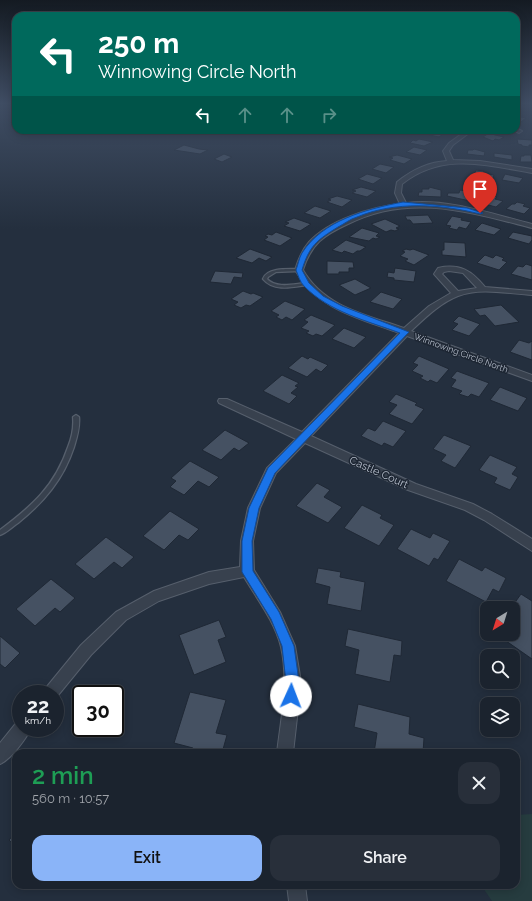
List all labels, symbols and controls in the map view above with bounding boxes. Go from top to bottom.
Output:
text: 250 m [98,27,179,60]
icon: left [32,28,84,80]
text: Winnowing Circle North [98,61,296,82]
icon: left [192,104,214,126]
icon: ahead [234,104,256,126]
icon: ahead [276,104,298,126]
icon: right [318,104,340,126]
pin [463,172,497,213]
icon: arrive [469,178,491,200]
street label: Winnowing Circle North [413,331,509,375]
street label: Castle Court [347,454,410,491]
north arrow [480,601,520,641]
map controls [480,601,520,737]
button: search [480,649,520,689]
position arrow [270,675,312,717]
speed limit sign: 30 [72,685,124,737]
text: 22 [27,694,49,718]
button: layers [480,697,520,737]
text: km/h [25,715,51,726]
text: 2 min [32,761,94,790]
button: close [458,762,500,804]
text: 560 m · 10:57 [32,791,109,806]
button: Exit [32,835,262,881]
button: Share [270,835,500,881]

